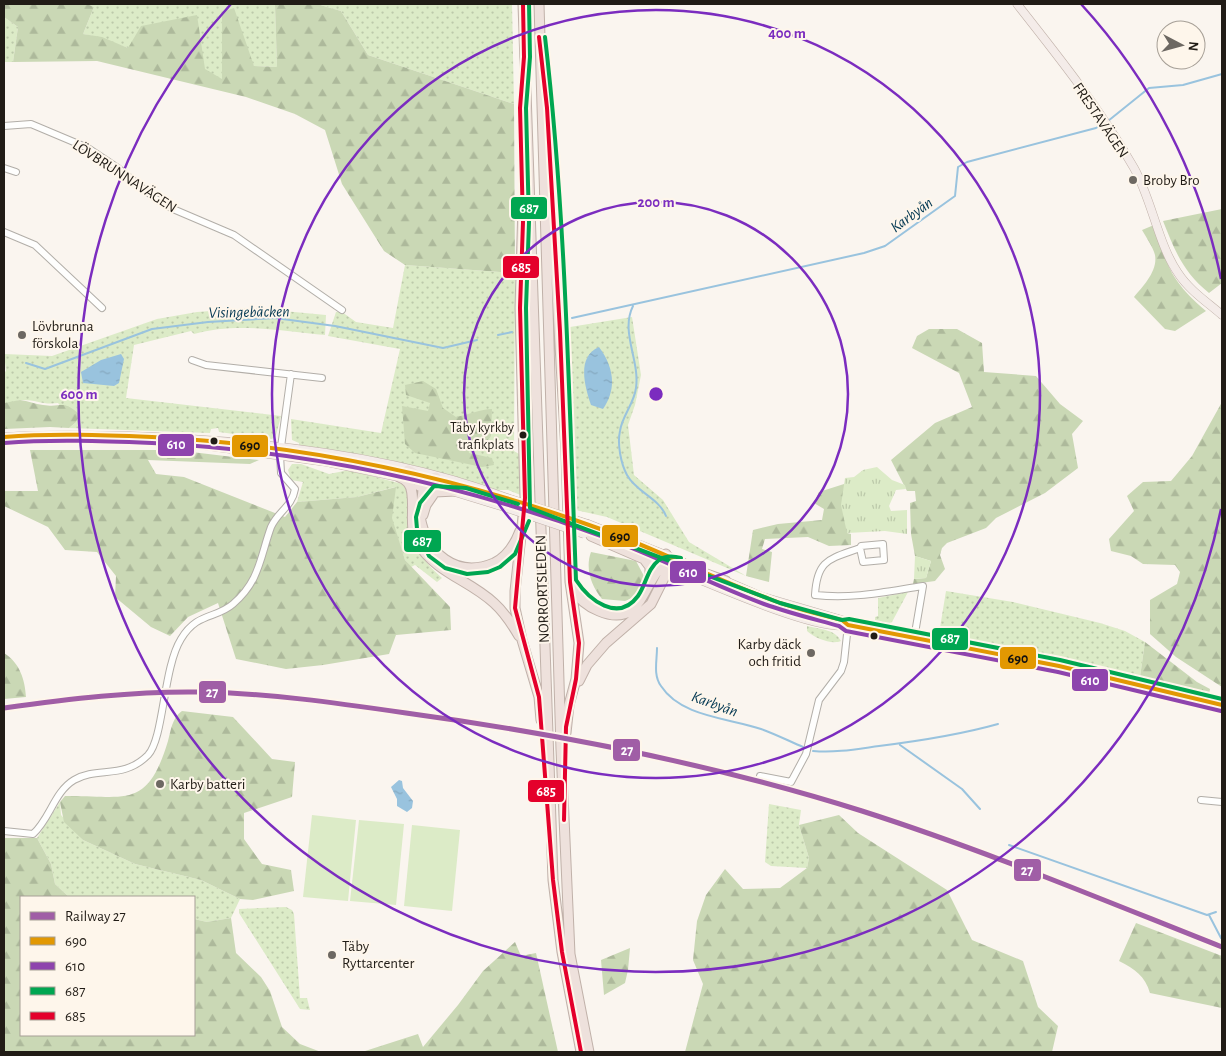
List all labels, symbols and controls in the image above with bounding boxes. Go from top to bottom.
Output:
north arrow [1156,20,1206,70]
text: 400 m [768,26,806,41]
text: N [1185,41,1200,52]
street label: FRESTAVÄGEN [1070,80,1132,160]
street label: LÖVBRUNNAVÄGEN [70,136,181,216]
place label: Broby Bro [1143,173,1200,188]
marker: Broby Bro [1127,174,1139,186]
water label: Karbyån [888,194,936,235]
text: 200 m [637,195,675,210]
line badge: 687 [510,196,548,220]
text: 687 [519,202,539,216]
line badge: 685 [502,255,540,279]
text: 685 [511,261,531,275]
water label: Visingebäcken [208,303,290,321]
place label: Lövbrunna förskola [32,319,94,351]
marker: Lövbrunna förskola [16,329,28,341]
centre of rings [647,385,665,403]
text: 600 m [60,387,98,402]
place label: Täby kyrkby trafikplats [450,421,514,452]
marker: Täby kyrkby trafikplats [518,430,528,440]
line badge: 610 [157,433,195,457]
line badge: 690 [231,434,269,458]
unlabelled marker [209,436,219,446]
text: 610 [166,438,186,452]
text: 690 [240,439,260,453]
line badge: 690 [601,524,639,548]
line badge: 687 [403,529,442,553]
text: 690 [610,530,630,544]
text: 687 [412,535,432,549]
street label: NORRORTSLEDEN [533,535,552,643]
line badge: 610 [669,560,707,584]
text: 610 [678,566,698,580]
line badge: 687 [931,627,969,651]
unlabelled marker [869,631,879,641]
text: 687 [940,632,960,646]
place label: Karby däck och fritid [738,637,801,669]
line badge: 690 [999,646,1037,670]
marker: Karby däck och fritid [805,647,817,659]
text: 690 [1008,652,1028,666]
line badge: 610 [1071,668,1109,692]
text: 610 [1080,674,1100,688]
line badge: 27 [198,680,227,704]
text: 27 [206,686,218,700]
water label: Karbyån [689,688,740,720]
line badge: 27 [612,738,641,762]
text: 27 [621,744,633,758]
place label: Karby batteri [170,777,245,792]
marker: Karby batteri [154,778,166,790]
line badge: 685 [527,779,565,803]
text: 685 [536,785,556,799]
line badge: 27 [1013,858,1042,882]
text: 27 [1021,864,1033,878]
legend [20,896,195,1036]
text: Railway 27 [65,909,126,924]
text: 690 [65,934,87,949]
place label: Täby Ryttarcenter [342,939,415,971]
marker: Täby Ryttarcenter [326,949,338,961]
text: 610 [65,959,85,974]
text: 687 [65,984,85,999]
text: 685 [65,1009,85,1024]

